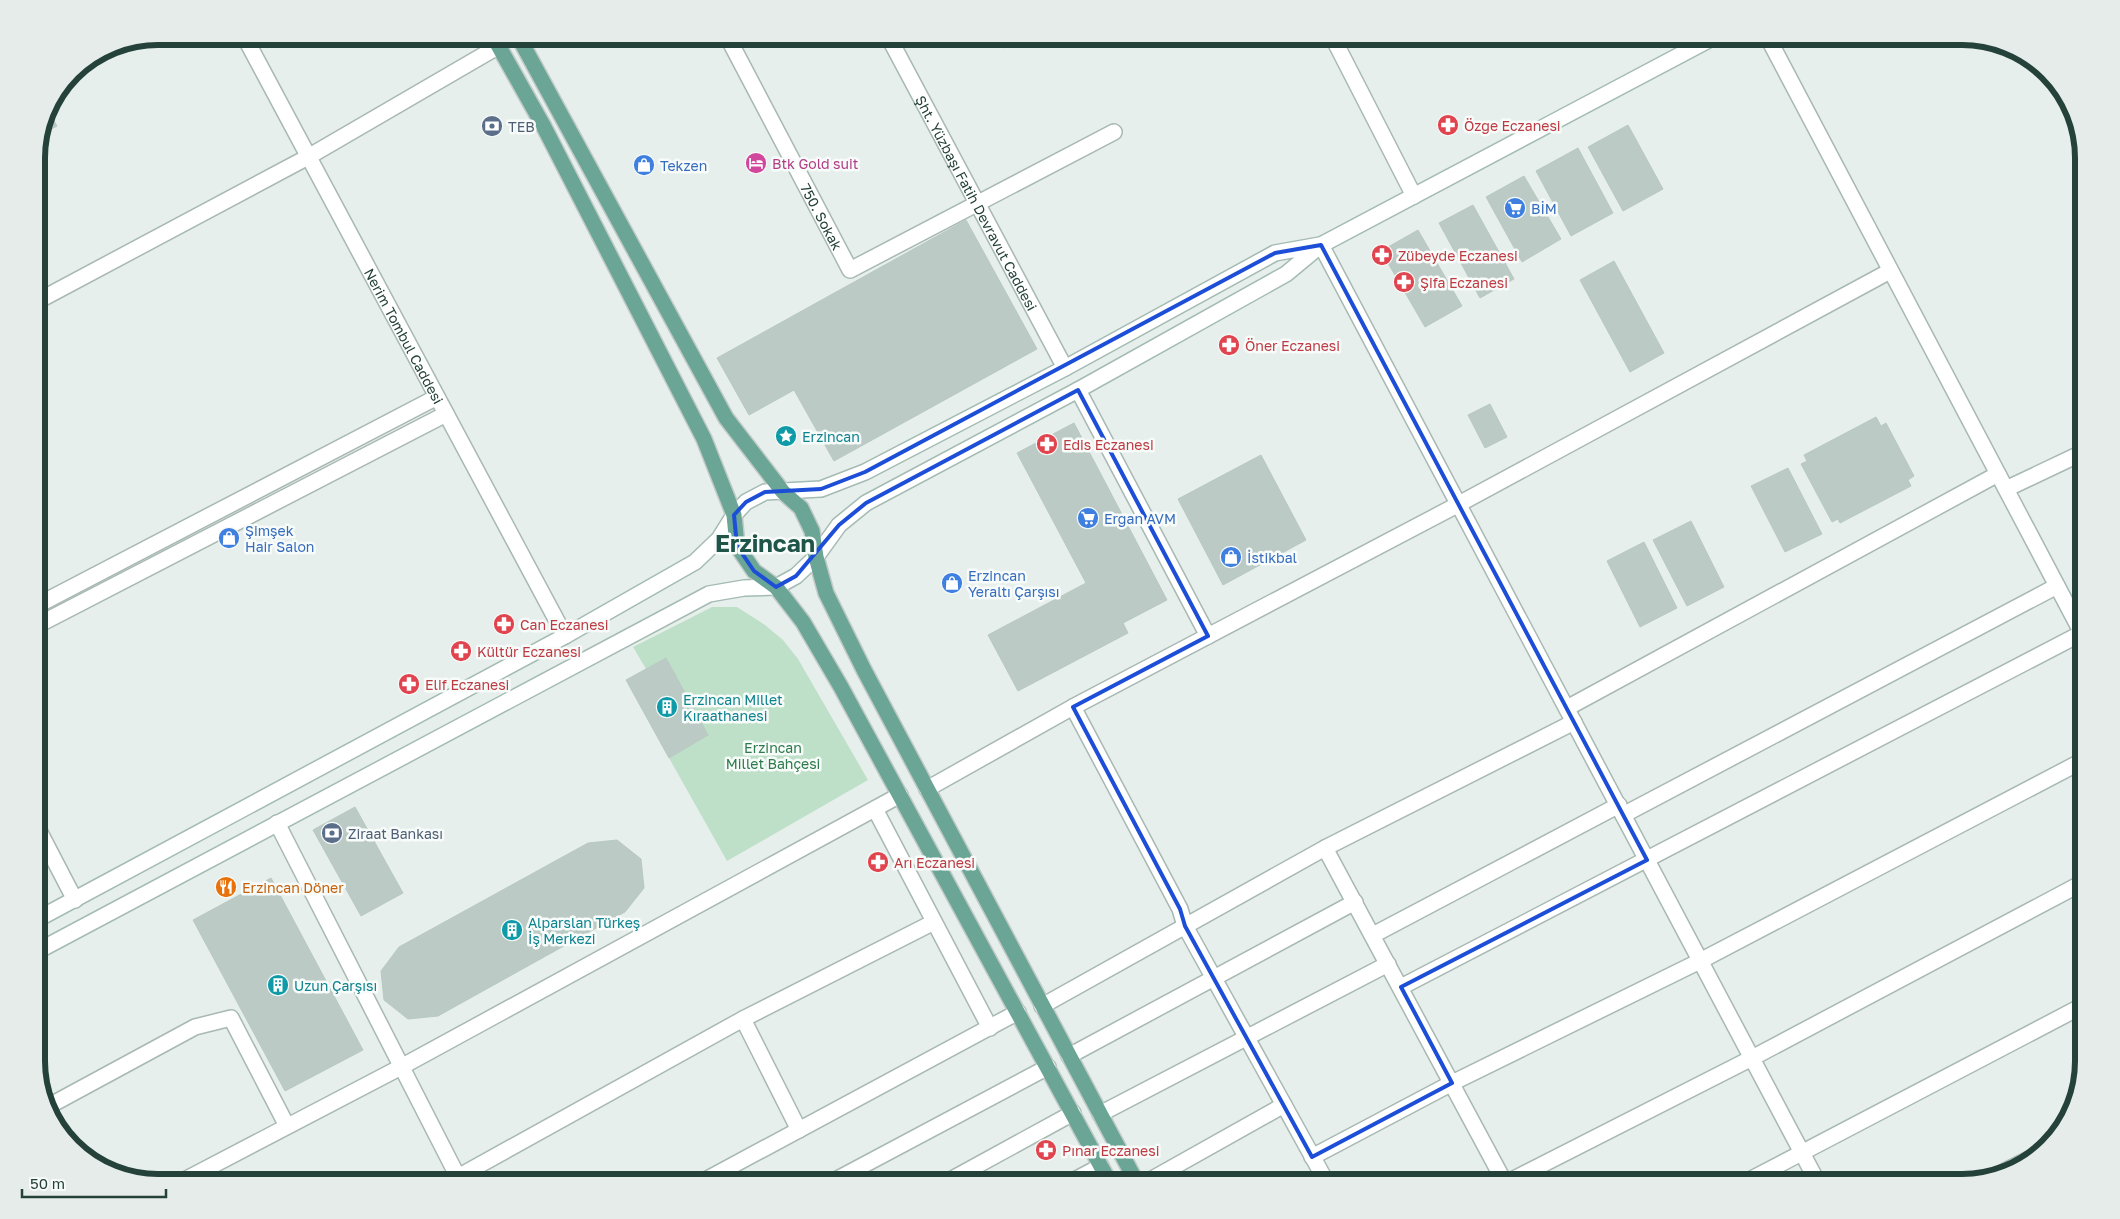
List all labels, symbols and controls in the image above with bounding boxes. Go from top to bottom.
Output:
street label: Şht. Yüzbaşı Fatih Devravut Caddesi [913,92,1041,313]
pharmacy icon: Özge Eczanesi [1436,113,1460,137]
bank icon: TEB [480,114,504,138]
place label: Özge Eczanesi [1464,117,1561,134]
place label: TEB [508,118,535,135]
hotel icon: Btk Gold suit [744,151,768,175]
shop icon: Tekzen [632,153,656,177]
place label: Btk Gold suit [772,155,858,172]
place label: Tekzen [660,157,707,174]
street label: 750. Sokak [797,180,846,253]
supermarket icon: BİM [1503,196,1527,220]
place label: BİM [1531,200,1557,217]
pharmacy icon: Zübeyde Eczanesi [1370,243,1394,267]
place label: Zübeyde Eczanesi [1398,247,1518,264]
street label: Nerim Tombul Caddesi [361,265,448,406]
pharmacy icon: Şifa Eczanesi [1392,270,1416,294]
place label: Şifa Eczanesi [1420,274,1508,291]
pharmacy icon: Öner Eczanesi [1217,333,1241,357]
place label: Öner Eczanesi [1245,337,1340,354]
place icon: Erzincan [774,424,798,448]
place label: Erzincan [802,428,860,445]
pharmacy icon: Edis Eczanesi [1035,432,1059,456]
place label: Edis Eczanesi [1063,436,1154,453]
supermarket icon: Ergan AVM [1076,506,1100,530]
place label: Ergan AVM [1104,510,1176,527]
place label: Şimşek Hair Salon [245,522,314,555]
shop icon: Şimşek Hair Salon [217,526,241,550]
district label: Erzincan [715,528,815,557]
shop icon: İstikbal [1219,545,1243,569]
place label: İstikbal [1247,549,1297,566]
place label: Erzincan Yeraltı Çarşısı [968,567,1059,600]
shop icon: Erzincan Yeraltı Çarşısı [940,571,964,595]
pharmacy icon: Can Eczanesi [492,612,516,636]
place label: Can Eczanesi [520,616,609,633]
pharmacy icon: Kültür Eczanesi [449,639,473,663]
place label: Kültür Eczanesi [477,643,581,660]
pharmacy icon: Elif Eczanesi [397,672,421,696]
place label: Elif Eczanesi [425,676,509,693]
place label: Erzincan Millet Kıraathanesi [683,691,783,724]
building icon: Erzincan Millet Kıraathanesi [655,695,679,719]
park label: Erzincan Millet Bahçesi [726,739,820,772]
bank icon: Ziraat Bankası [320,821,344,845]
place label: Ziraat Bankası [348,825,443,842]
pharmacy icon: Arı Eczanesi [866,850,890,874]
place label: Arı Eczanesi [894,854,975,871]
restaurant icon: Erzincan Döner [214,875,238,899]
place label: Erzincan Döner [242,879,344,896]
place label: Alparslan Türkeş İş Merkezi [528,914,640,947]
building icon: Alparslan Türkeş İş Merkezi [500,918,524,942]
building icon: Uzun Çarşısı [266,973,290,997]
place label: Uzun Çarşısı [294,977,377,994]
pharmacy icon: Pınar Eczanesi [1034,1138,1058,1162]
place label: Pınar Eczanesi [1062,1142,1159,1159]
scale bar [22,1166,166,1198]
text: 50 m [30,1174,65,1192]

